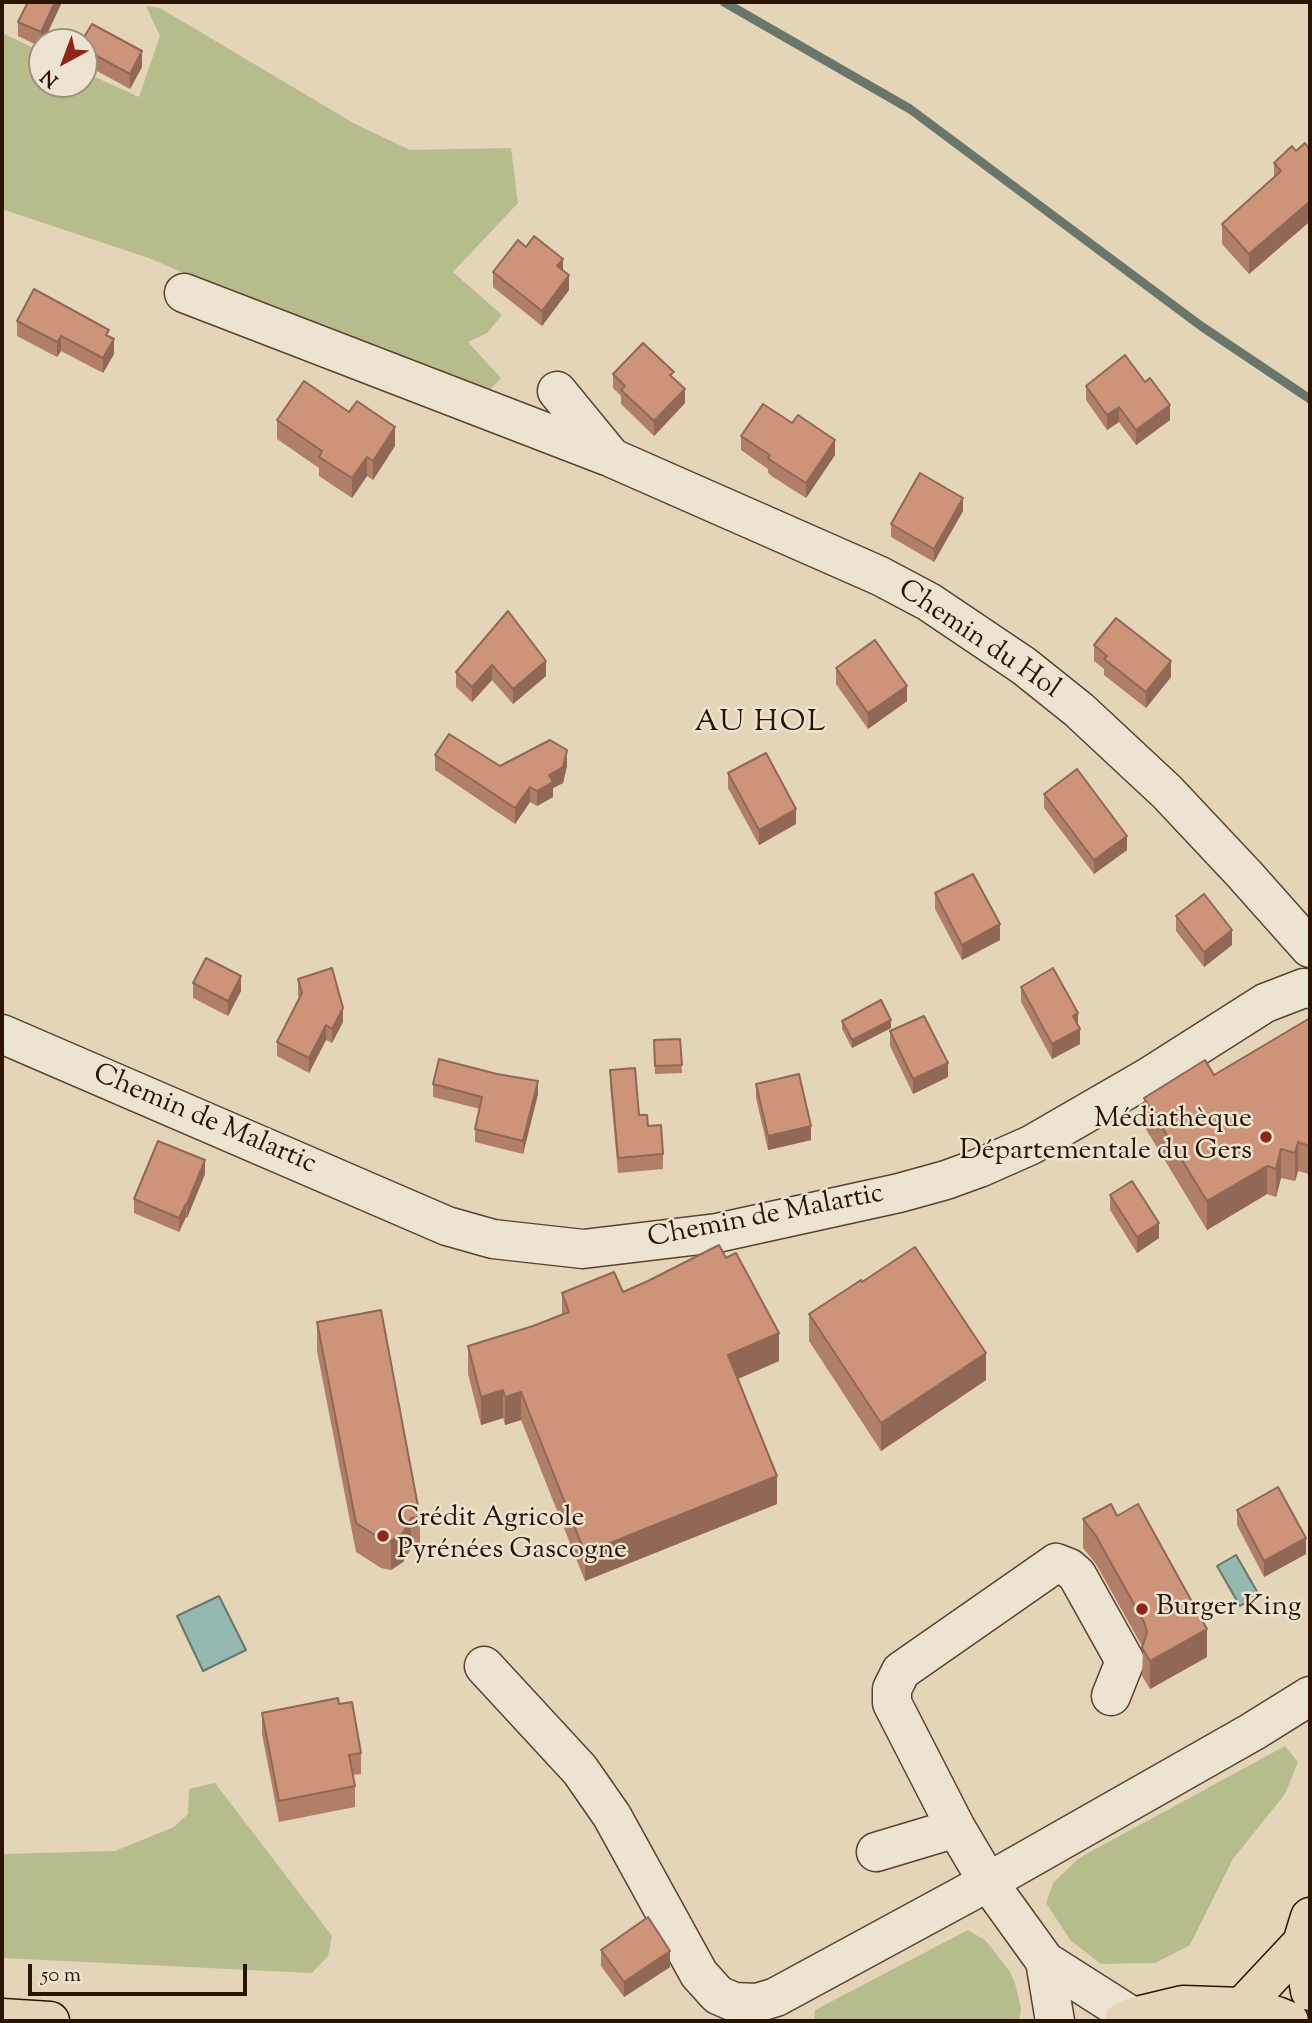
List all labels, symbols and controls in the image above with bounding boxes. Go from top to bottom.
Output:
north arrow [28,28,98,98]
text: N [36,63,65,93]
street label: Chemin du Hol [891,574,1065,708]
district label: AU HOL [695,707,827,743]
street label: Chemin de Malartic [87,1059,321,1183]
place label: Médiathèque Départementale du Gers [960,1104,1252,1170]
marker: Médiathèque Départementale du Gers [1258,1129,1274,1145]
street label: Chemin de Malartic [645,1179,887,1257]
place label: Crédit Agricole Pyrénées Gascogne [397,1503,627,1569]
marker: Crédit Agricole Pyrénées Gascogne [375,1528,391,1544]
place label: Burger King [1156,1592,1301,1626]
marker: Burger King [1134,1601,1150,1617]
scale bar [32,1950,250,1994]
text: 50 m [41,1961,81,1991]

